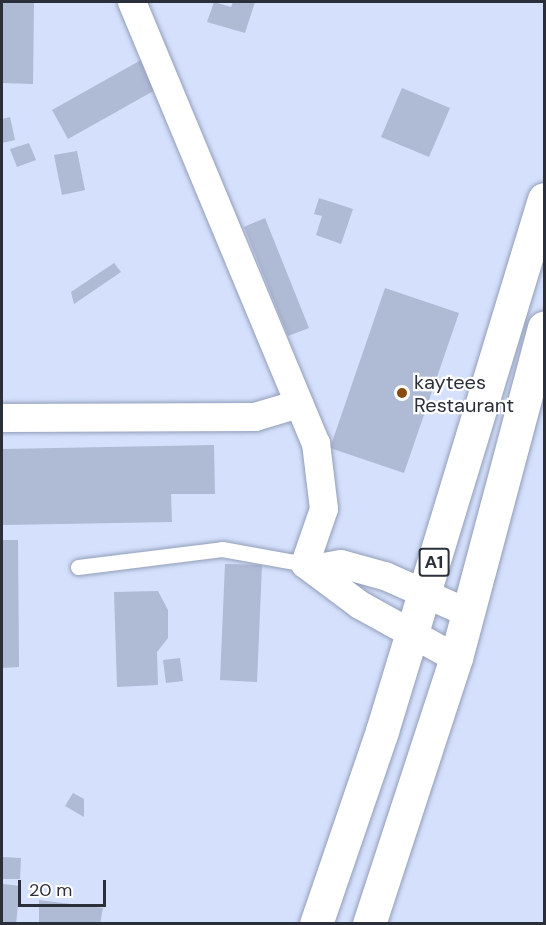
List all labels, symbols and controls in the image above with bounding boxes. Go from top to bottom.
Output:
place label: kaytees Restaurant [414,370,514,417]
marker: kaytees Restaurant [395,386,409,400]
road number: A1 [418,547,450,577]
scale bar [21,868,110,906]
text: 20 m [29,878,72,902]

